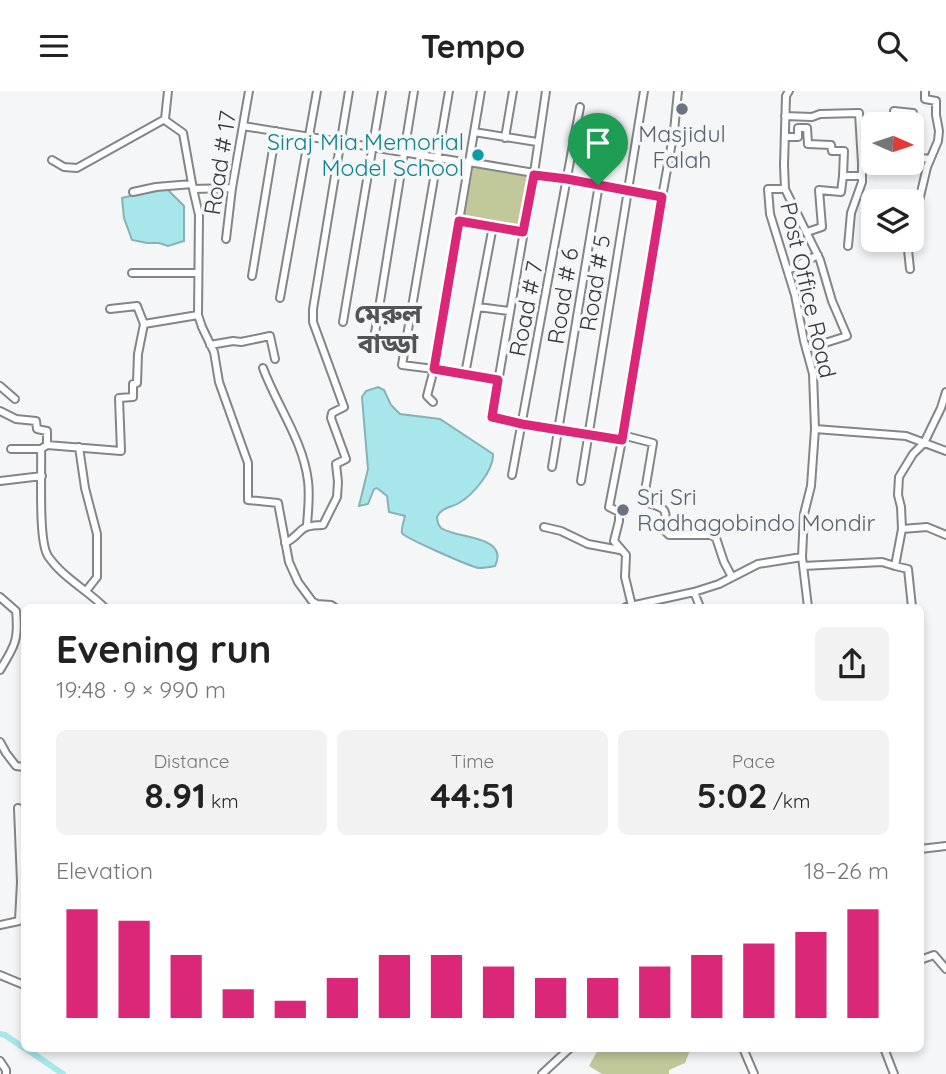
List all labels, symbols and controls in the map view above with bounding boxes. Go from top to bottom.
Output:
text: Tempo [421,26,525,66]
icon: menu [35,27,73,65]
icon: search [873,27,911,65]
marker: Masjidul Falah [674,101,690,117]
street label: Road # 17 [197,109,242,217]
north arrow [861,112,924,175]
map controls [861,112,924,252]
pin [568,113,628,185]
place label: Masjidul Falah [638,119,726,174]
icon: arrive [579,124,617,162]
place label: Siraj Mia Memorial Model School [267,127,464,182]
marker: Siraj Mia Memorial Model School [470,147,486,163]
button: layers [861,189,924,252]
street label: Post Office Road [774,199,843,381]
street label: Road # 5 [573,233,616,333]
street label: Road # 6 [541,246,584,346]
street label: Road # 7 [502,259,549,359]
district label: মেরুল বাড্ডা [354,297,422,360]
place label: Sri Sri Radhagobindo Mondir [637,482,875,537]
marker: Sri Sri Radhagobindo Mondir [615,502,631,518]
text: Evening run [56,625,271,673]
button: share [815,627,889,701]
text: 19:48 · 9 × 990 m [56,675,226,704]
text: Distance [153,749,230,773]
text: Time [451,749,494,773]
text: Pace [732,749,775,773]
text: 8.91 [144,773,206,817]
text: 44:51 [430,773,515,817]
text: 5:02 [697,773,768,817]
text: km [206,789,239,813]
text: /km [768,789,810,813]
text: Elevation [56,856,153,885]
text: 18–26 m [804,856,889,885]

